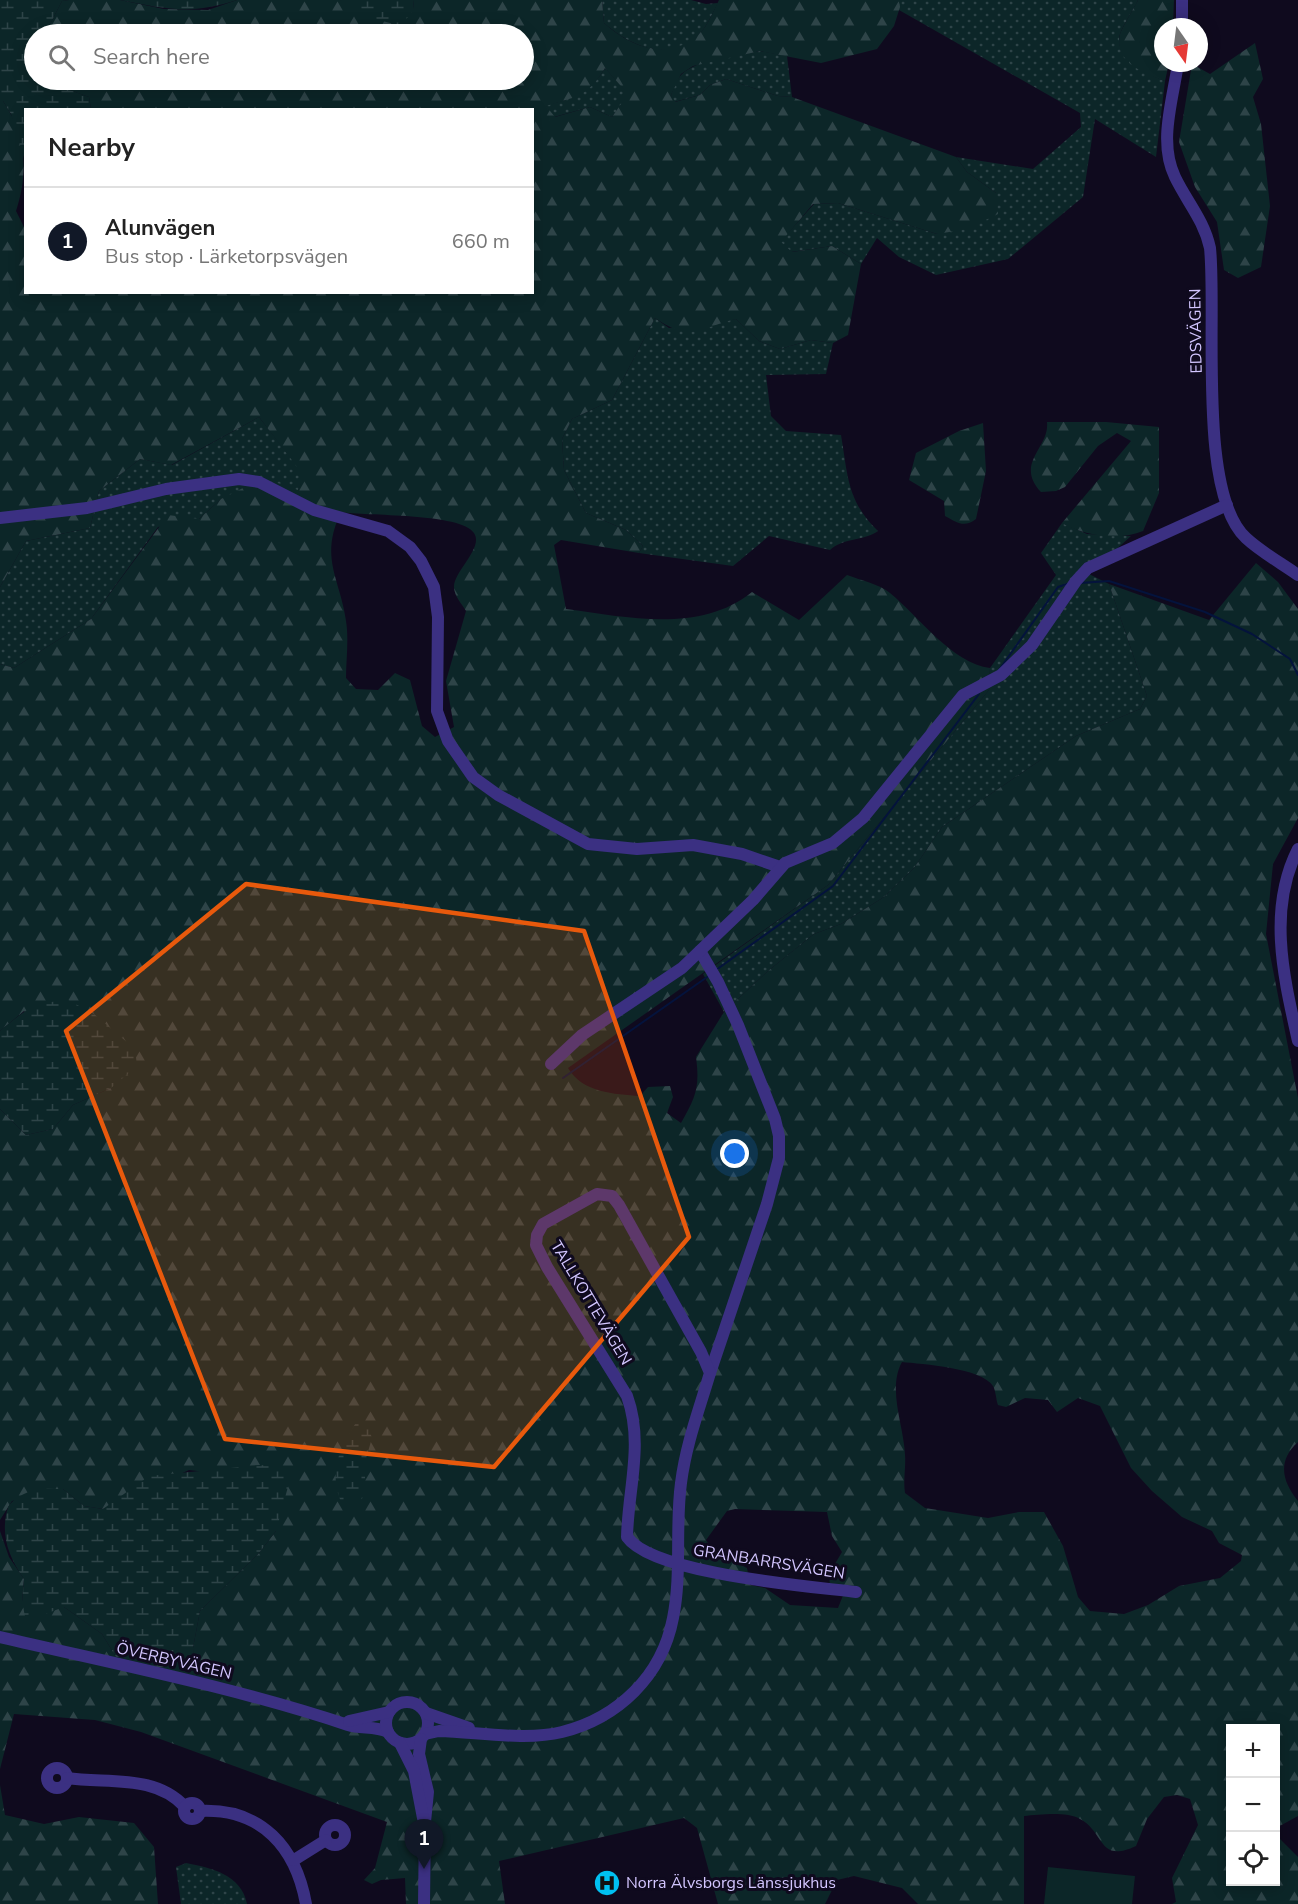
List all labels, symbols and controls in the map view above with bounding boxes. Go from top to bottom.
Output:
north arrow [1154,18,1208,72]
search box [24,24,534,90]
icon: search [45,41,78,74]
text: Search here [93,42,210,72]
text: Nearby [48,130,135,165]
text: Alunvägen [105,213,215,243]
text: 1 [62,228,74,255]
text: 660 m [452,228,510,255]
text: Bus stop · Lärketorpsvägen [105,243,348,270]
street label: EDSVÄGEN [1184,288,1208,374]
your location [720,1139,749,1168]
street label: TALLKOTTEVÄGEN [545,1237,637,1369]
street label: GRANBARRSVÄGEN [691,1539,847,1585]
street label: ÖVERBYVÄGEN [114,1637,234,1685]
map controls [1226,1724,1280,1886]
button: + [1226,1724,1280,1778]
button: − [1226,1778,1280,1832]
pin: 1 [404,1820,444,1869]
button: locate [1226,1832,1280,1886]
hospital icon: Norra Älvsborgs Länssjukhus [592,1868,622,1898]
place label: Norra Älvsborgs Länssjukhus [626,1872,836,1894]

